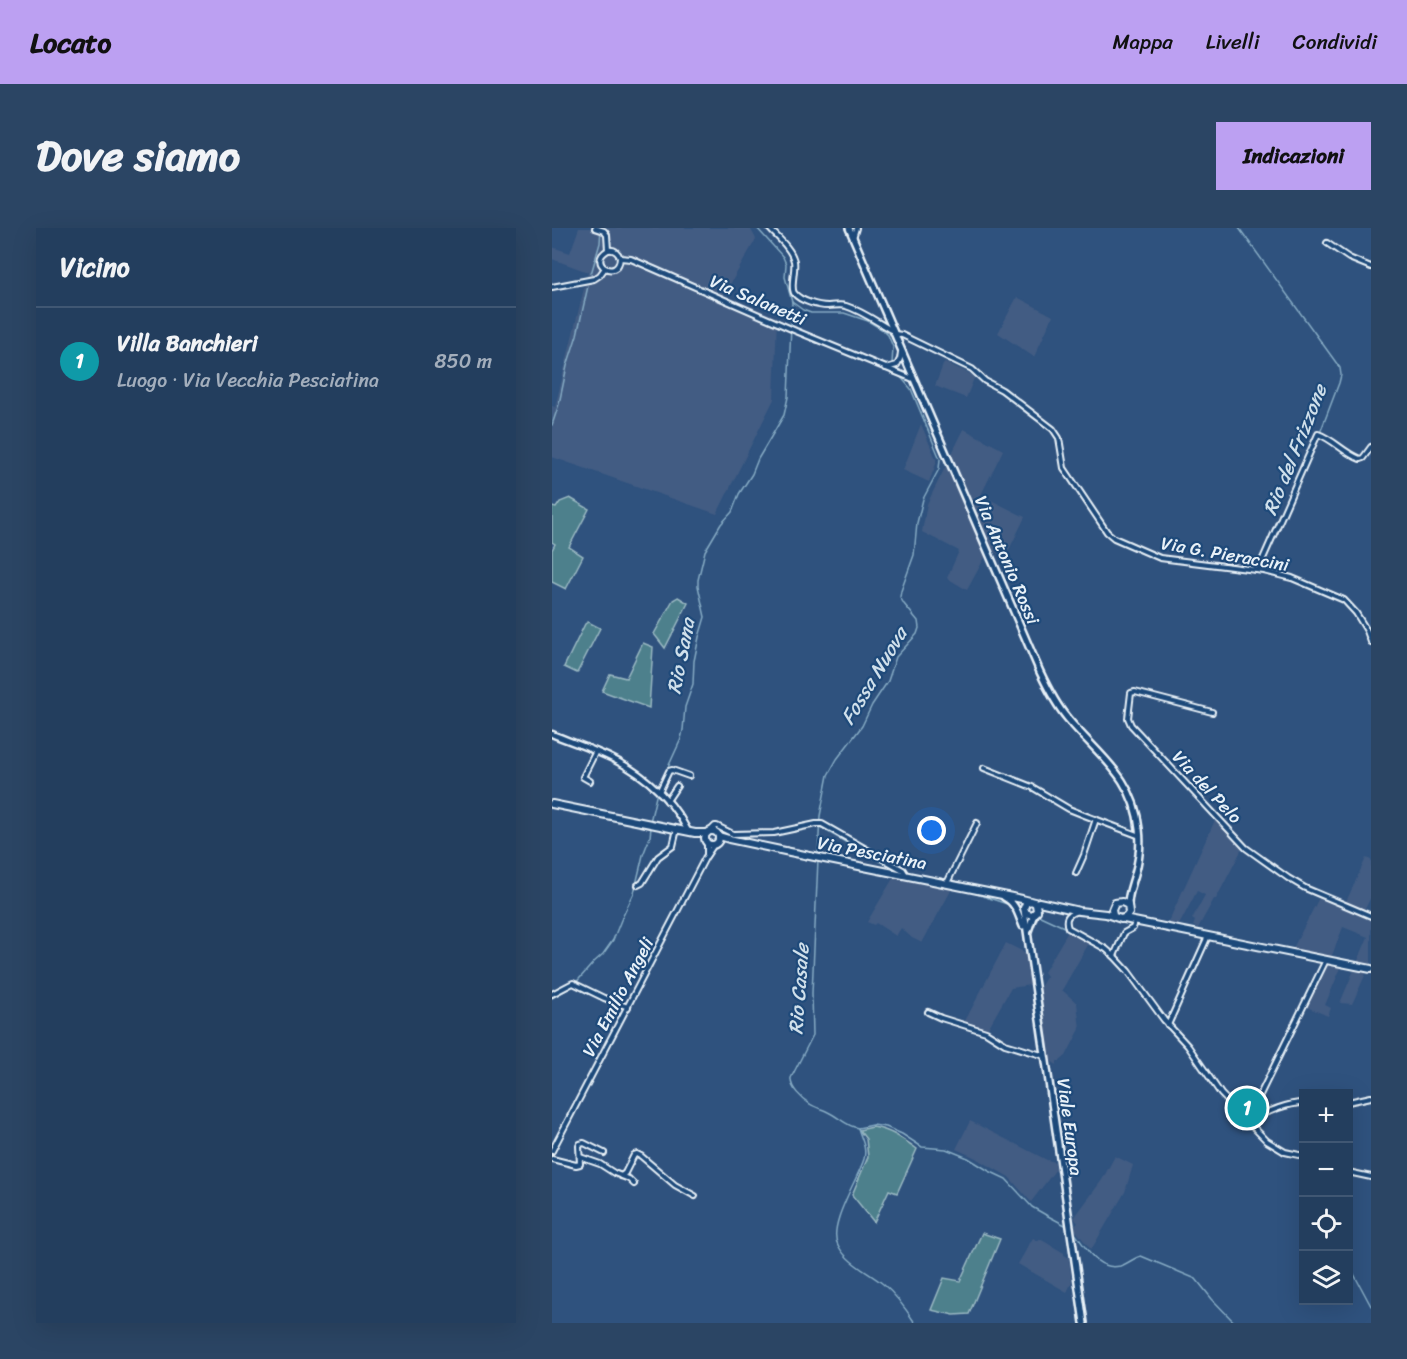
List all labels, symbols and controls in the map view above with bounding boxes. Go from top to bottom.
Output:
text: Locato [30,18,111,67]
text: Mappa [1112,23,1173,61]
text: Livelli [1206,23,1260,61]
text: Condividi [1293,23,1377,61]
text: Dove siamo [36,119,240,193]
button: Indicazioni [1216,122,1371,190]
text: Vicino [60,244,130,290]
street label: Via Salanetti [704,265,812,335]
text: Villa Banchieri [117,324,258,363]
text: 1 [75,344,84,379]
text: 850 m [435,344,492,379]
text: Luogo · Via Vecchia Pesciatina [117,363,379,398]
water label: Rio del Frizzone [1253,377,1338,521]
street label: Via Antonio Rossi [965,490,1049,631]
street label: Via G. Pieraccini [1159,527,1292,581]
water label: Rio Sana [657,613,706,697]
water label: Fossa Nuova [831,618,919,732]
street label: Via del Pelo [1164,743,1250,831]
your location [917,816,946,845]
street label: Via Pesciatina [815,827,929,879]
street label: Via Emilio Angeli [573,931,663,1063]
water label: Rio Casale [778,941,820,1035]
street label: Viale Europa [1047,1076,1093,1178]
pin: 1 [1228,1086,1266,1130]
map controls [1299,1089,1353,1305]
button: + [1299,1089,1353,1143]
button: − [1299,1143,1353,1197]
button: locate [1299,1197,1353,1251]
button: layers [1299,1251,1353,1305]

